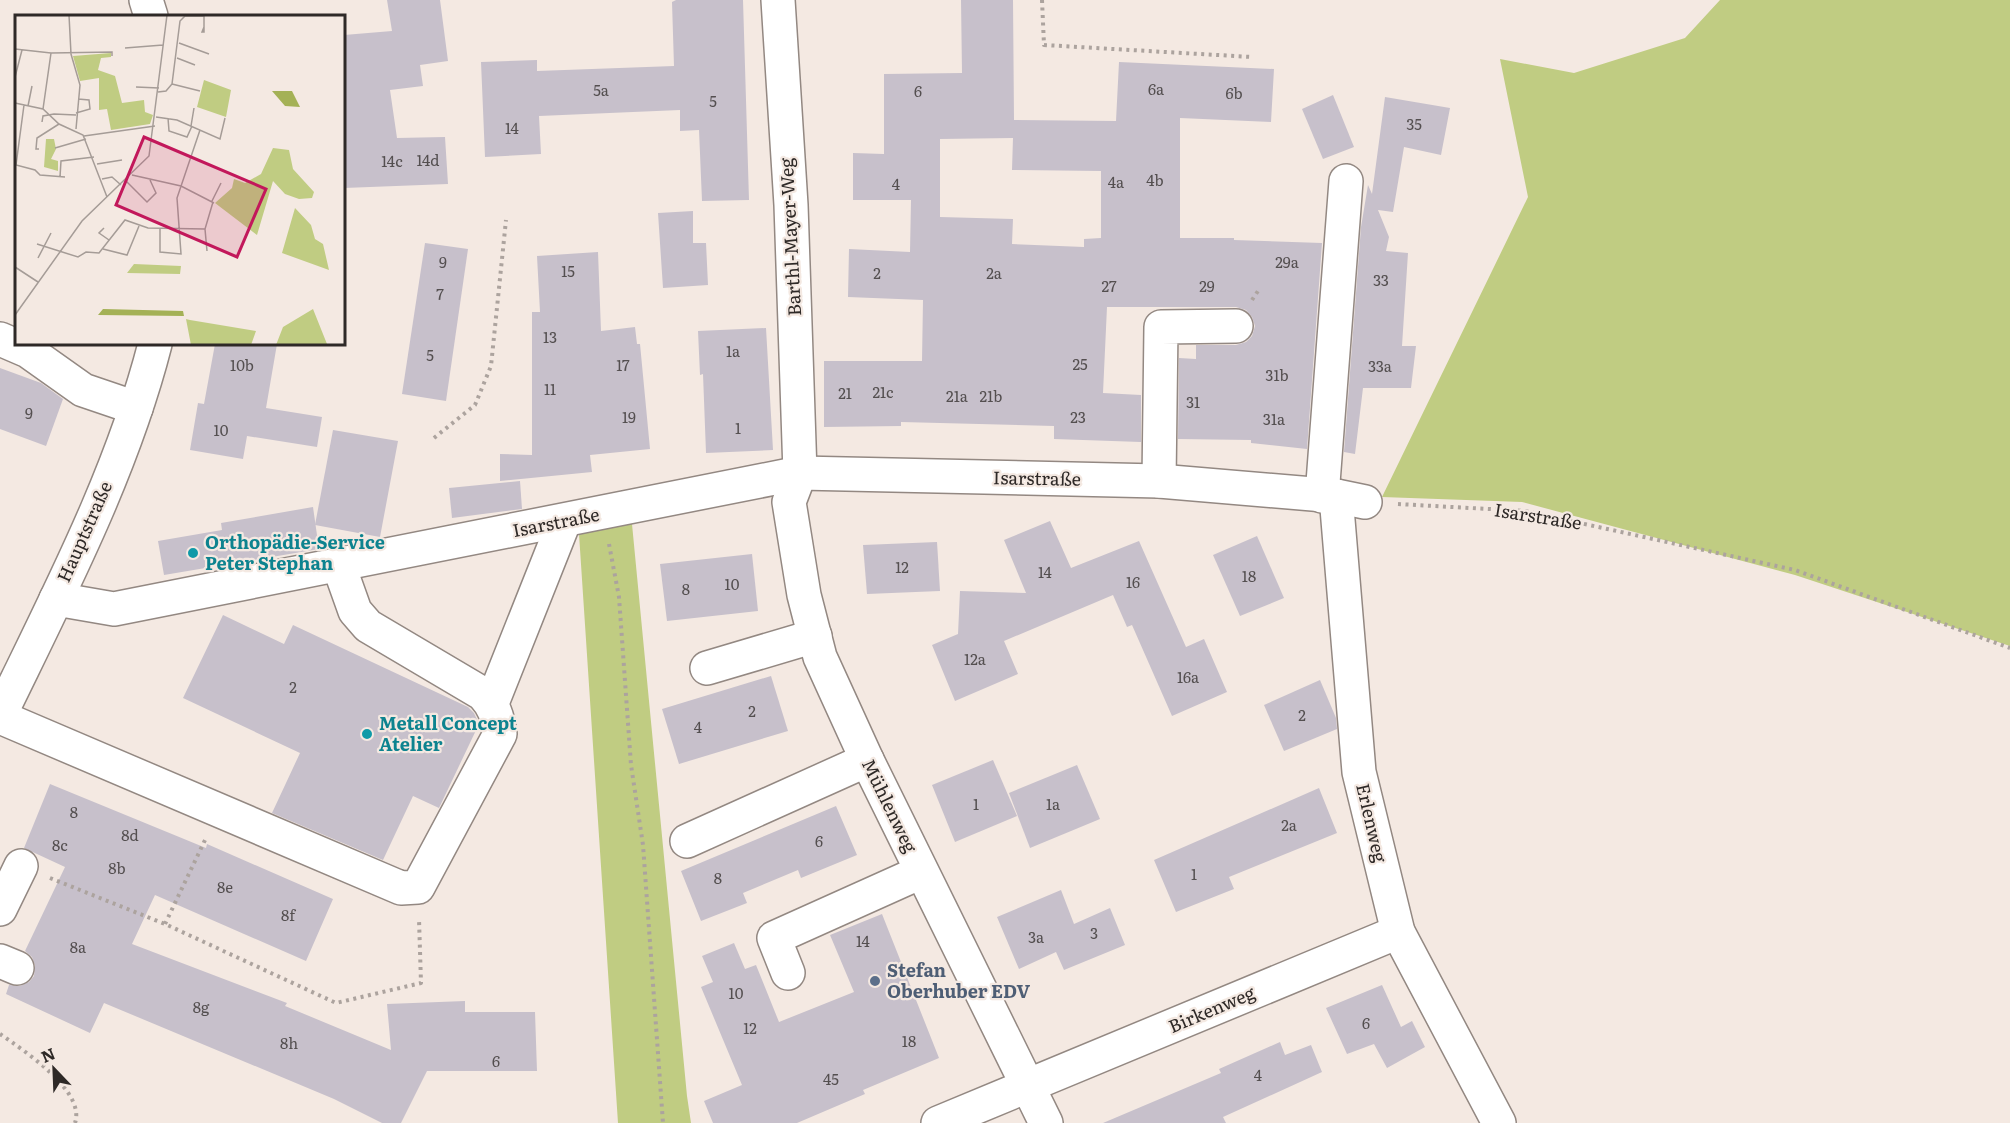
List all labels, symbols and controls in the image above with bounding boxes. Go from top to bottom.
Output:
inset map [15,15,345,345]
house number: 6a [1148,77,1165,100]
house number: 5a [593,78,610,101]
house number: 6 [914,79,922,102]
house number: 6b [1225,81,1243,104]
house number: 5 [709,89,717,112]
house number: 35 [1406,112,1422,135]
house number: 14 [505,116,519,139]
house number: 14d [417,148,439,171]
house number: 14c [381,149,403,172]
street label: Barthl-Mayer-Weg [772,156,807,317]
house number: 4b [1146,168,1164,191]
house number: 4a [1108,170,1125,193]
house number: 4 [892,172,900,195]
house number: 9 [439,250,447,273]
house number: 29a [1275,250,1300,273]
house number: 15 [561,259,575,282]
house number: 2 [873,261,881,284]
house number: 2a [986,261,1003,284]
house number: 33 [1373,268,1389,291]
house number: 27 [1101,274,1117,297]
house number: 29 [1199,274,1215,297]
house number: 7 [436,282,444,305]
house number: 13 [543,325,557,348]
house number: 1a [726,339,741,362]
house number: 5 [426,343,434,366]
house number: 25 [1072,352,1088,375]
house number: 10b [230,353,254,376]
house number: 17 [616,353,630,376]
house number: 33a [1368,354,1393,377]
house number: 31b [1265,363,1289,386]
house number: 11 [544,377,556,400]
house number: 21c [872,380,894,403]
house number: 21 [838,381,852,404]
house number: 21a [946,384,969,407]
house number: 21b [980,384,1002,407]
house number: 31 [1186,390,1200,413]
house number: 9 [25,401,33,424]
house number: 19 [622,405,636,428]
house number: 23 [1070,405,1086,428]
house number: 31a [1263,407,1286,430]
house number: 1 [735,416,741,439]
house number: 10 [214,418,229,441]
street label: Isarstraße [993,463,1081,492]
street label: Hauptstraße [49,477,118,586]
street label: Isarstraße [1493,495,1584,536]
street label: Isarstraße [510,500,602,543]
place label: Orthopädie-Service Peter Stephan [205,528,385,576]
marker: Orthopädie-Service Peter Stephan [186,546,200,560]
house number: 12 [895,555,909,578]
house number: 14 [1038,560,1052,583]
house number: 18 [1242,564,1256,587]
house number: 16 [1126,570,1140,593]
house number: 10 [725,572,740,595]
house number: 8 [682,577,690,600]
house number: 12a [964,647,987,670]
house number: 16a [1177,665,1200,688]
house number: 2 [289,675,297,698]
house number: 2 [748,699,756,722]
house number: 2 [1298,703,1306,726]
place label: Metall Concept Atelier [379,709,517,757]
house number: 4 [694,715,702,738]
marker: Metall Concept Atelier [360,727,374,741]
street label: Mühlenweg [856,754,925,858]
street label: Erlenweg [1350,780,1395,866]
house number: 1 [973,792,979,815]
house number: 1a [1046,792,1061,815]
house number: 8 [70,800,78,823]
house number: 2a [1281,813,1298,836]
house number: 8d [121,823,139,846]
house number: 6 [815,829,823,852]
house number: 8c [52,833,68,856]
house number: 8b [108,856,126,879]
house number: 1 [1191,862,1197,885]
house number: 8 [714,866,722,889]
house number: 8e [217,875,233,898]
house number: 8f [281,903,296,926]
house number: 3 [1090,921,1098,944]
house number: 3a [1028,925,1045,948]
house number: 14 [856,929,870,952]
house number: 8a [70,935,87,958]
place label: Stefan Oberhuber EDV [887,956,1030,1004]
marker: Stefan Oberhuber EDV [868,974,882,988]
street label: Birkenweg [1164,978,1260,1039]
house number: 10 [729,981,744,1004]
house number: 8g [193,995,210,1018]
house number: 6 [1362,1011,1370,1034]
house number: 12 [743,1016,757,1039]
house number: 18 [902,1029,916,1052]
house number: 8h [280,1031,298,1054]
north arrow [24,1039,84,1099]
text: N [37,1041,59,1068]
house number: 6 [492,1049,500,1072]
house number: 4 [1254,1063,1262,1086]
house number: 45 [823,1067,839,1090]

